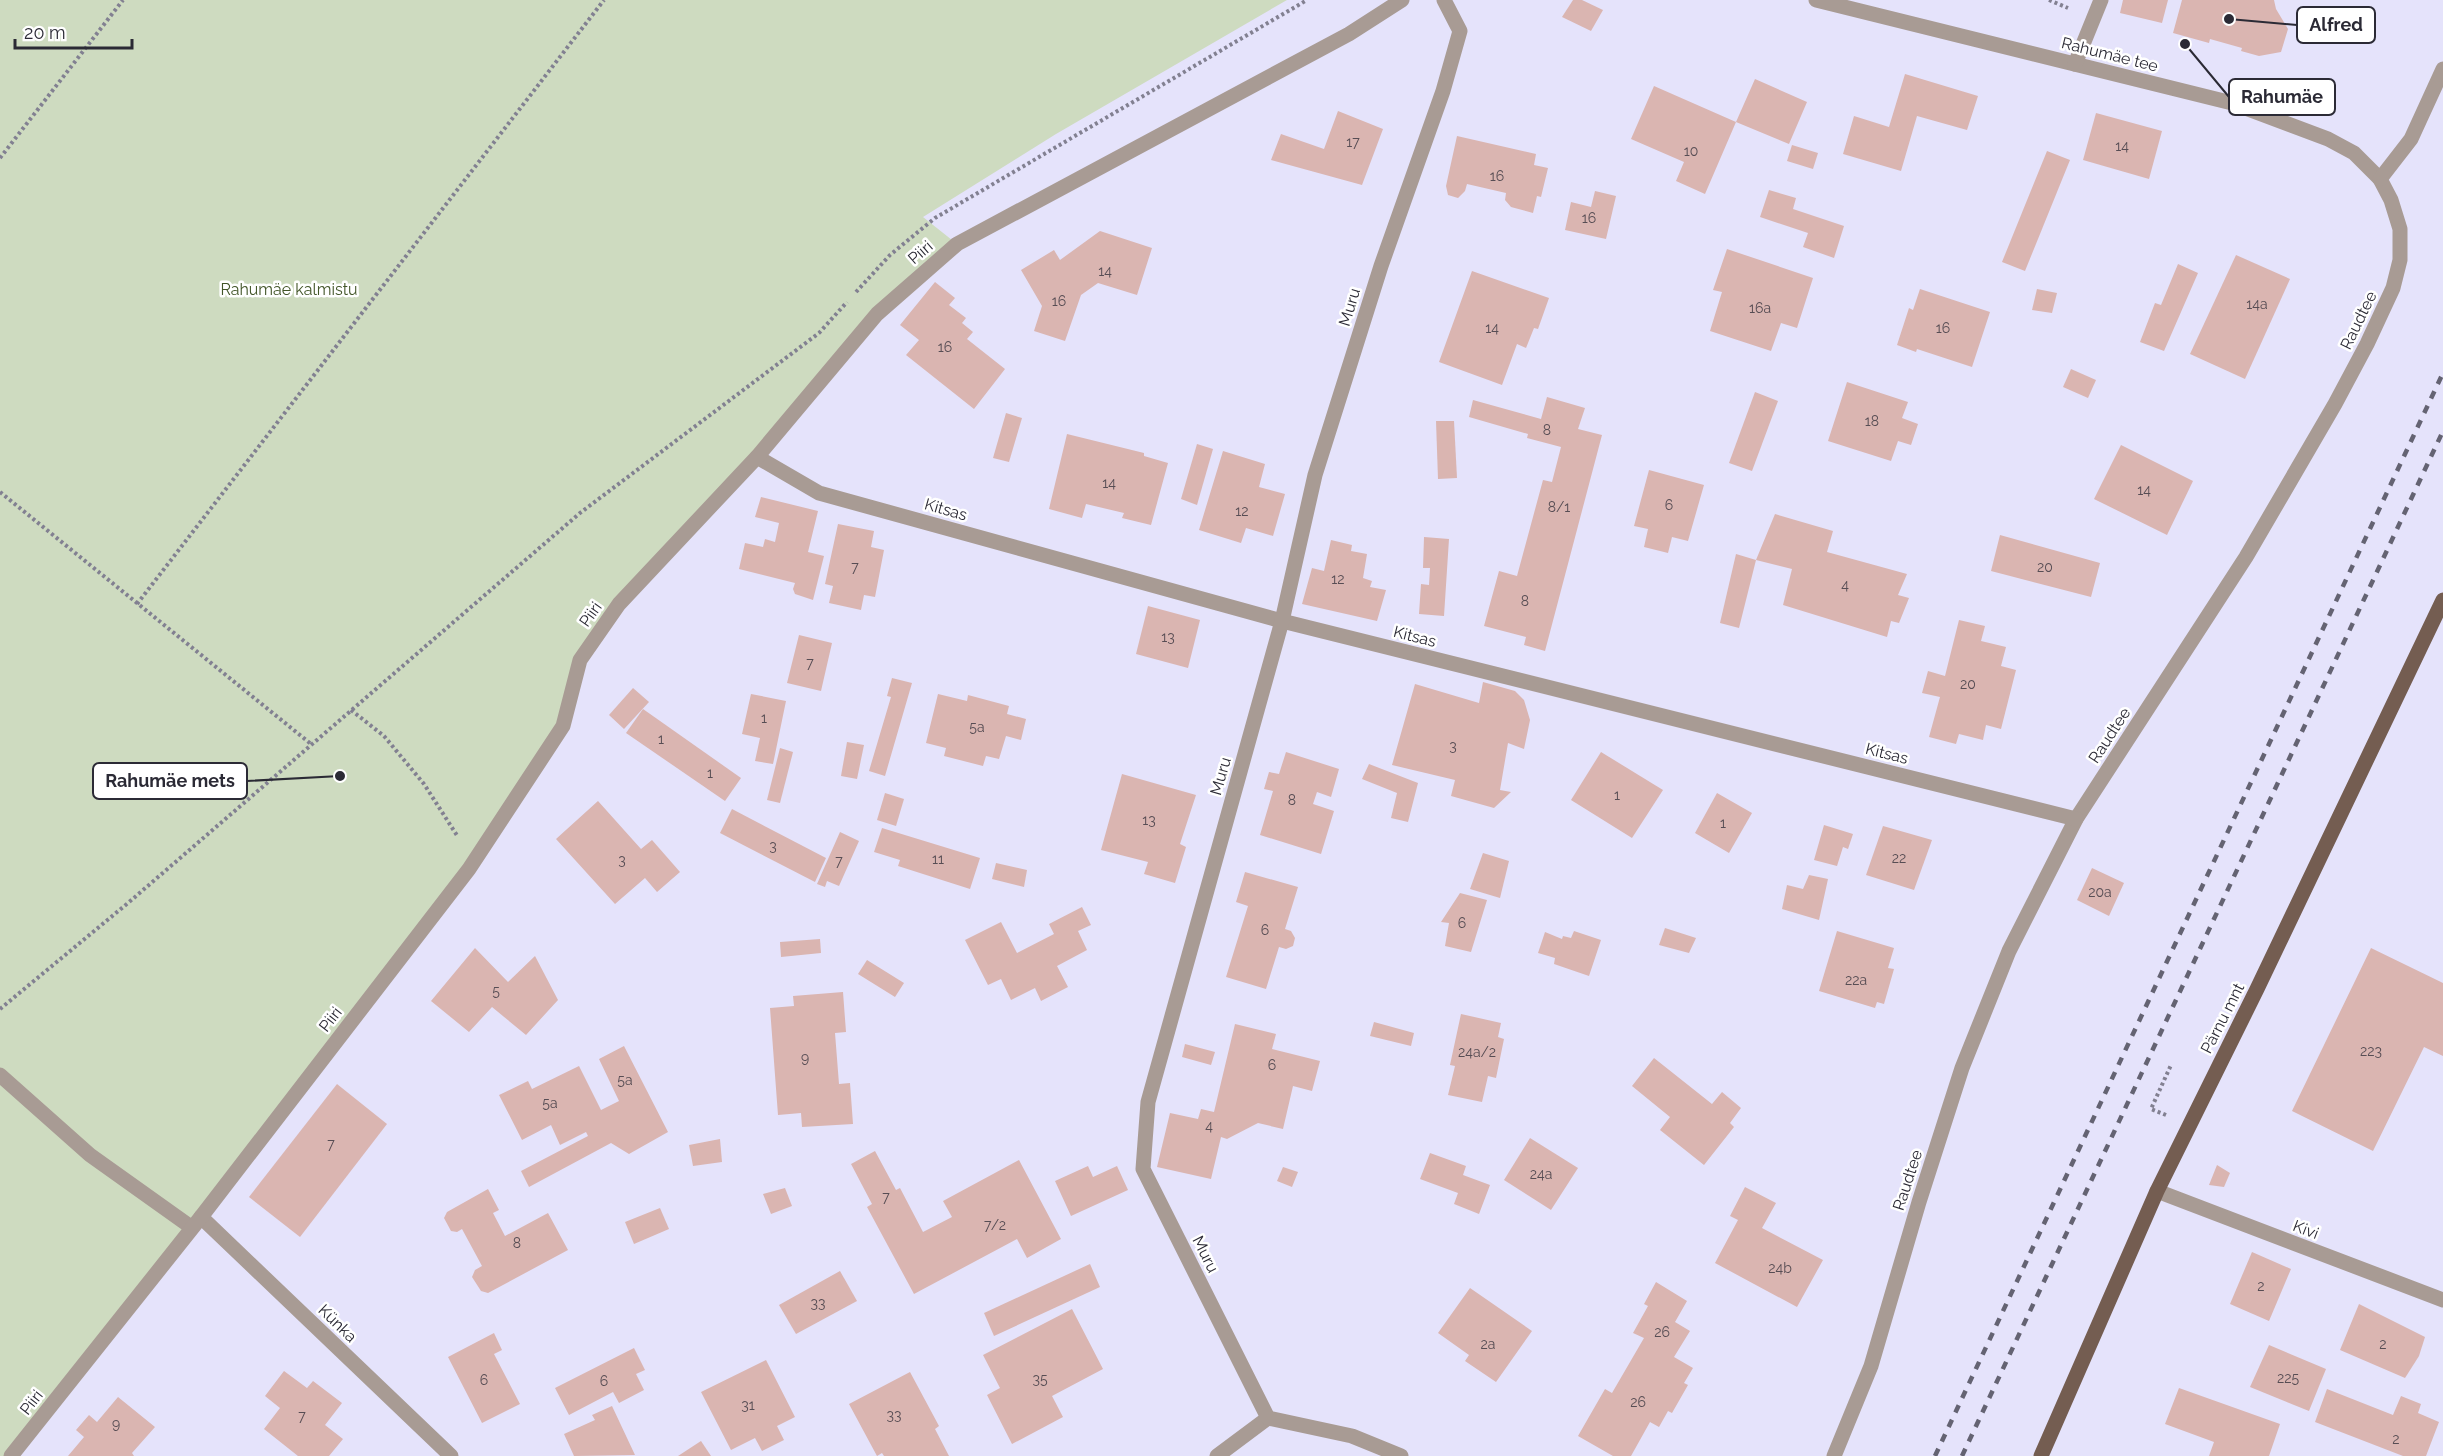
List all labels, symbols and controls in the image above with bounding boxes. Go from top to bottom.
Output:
callout: Alfred [2297,7,2375,43]
scale bar [15,12,132,50]
text: Alfred [2309,14,2363,35]
text: 20 m [24,22,66,43]
street label: Rahumäe tee [2060,33,2160,76]
callout: Rahumäe [2229,79,2335,115]
text: Rahumäe [2241,86,2323,107]
house number: 17 [1346,134,1360,150]
house number: 14 [2115,138,2129,154]
house number: 10 [1684,143,1698,159]
house number: 16 [1490,168,1504,184]
house number: 16 [1582,210,1596,226]
street label: Piiri [904,237,936,268]
house number: 14 [1098,263,1112,279]
park label: Rahumäe kalmistu [220,280,358,299]
street label: Muru [1335,286,1364,328]
street label: Raudtee [2336,288,2381,352]
house number: 16 [1052,293,1066,309]
house number: 14a [2246,296,2268,312]
house number: 16a [1749,300,1771,316]
house number: 14 [1485,320,1499,336]
house number: 16 [1936,320,1950,336]
house number: 16 [938,339,952,355]
house number: 18 [1865,413,1879,429]
house number: 8 [1543,422,1551,438]
house number: 14 [1102,475,1116,491]
house number: 14 [2137,482,2151,498]
street label: Kitsas [922,494,970,525]
house number: 6 [1665,497,1673,513]
house number: 8/1 [1548,499,1570,515]
house number: 12 [1235,503,1249,519]
house number: 7 [851,559,859,575]
house number: 20 [2037,559,2053,575]
house number: 12 [1331,571,1345,587]
house number: 4 [1841,577,1849,593]
house number: 8 [1521,593,1529,609]
street label: Piiri [575,598,606,630]
street label: Kitsas [1392,622,1438,651]
house number: 13 [1161,629,1175,645]
house number: 7 [806,655,814,671]
house number: 20 [1960,676,1976,692]
street label: Raudtee [2084,704,2134,767]
house number: 1 [761,710,767,726]
house number: 5a [969,719,985,735]
house number: 1 [658,731,664,747]
house number: 3 [1449,738,1457,754]
street label: Kitsas [1864,739,1910,768]
street label: Muru [1206,755,1235,797]
callout: Rahumäe mets [93,763,247,799]
house number: 1 [707,765,713,781]
text: Rahumäe mets [105,770,235,791]
house number: 1 [1614,787,1620,803]
house number: 8 [1288,792,1296,808]
house number: 13 [1142,812,1156,828]
house number: 1 [1720,815,1726,831]
house number: 3 [769,838,777,854]
house number: 22 [1892,850,1906,866]
house number: 11 [932,851,944,867]
house number: 3 [618,852,626,868]
house number: 7 [835,853,843,869]
house number: 20a [2088,884,2112,900]
house number: 6 [1458,915,1466,931]
house number: 6 [1261,922,1269,938]
house number: 22a [1845,972,1867,988]
street label: Pärnu mnt [2197,979,2249,1057]
house number: 5 [492,983,500,999]
street label: Piiri [315,1003,346,1035]
house number: 223 [2360,1043,2382,1059]
house number: 24a/2 [1458,1044,1496,1060]
house number: 9 [801,1050,809,1066]
house number: 6 [1268,1057,1276,1073]
house number: 5a [617,1072,633,1088]
house number: 5a [542,1095,558,1111]
house number: 4 [1205,1118,1213,1134]
house number: 7 [327,1136,335,1152]
street label: Raudtee [1889,1147,1926,1213]
house number: 24a [1530,1166,1552,1182]
house number: 7 [882,1189,890,1205]
street label: Kivi [2290,1216,2321,1243]
house number: 7/2 [984,1217,1006,1233]
street label: Muru [1188,1233,1223,1276]
house number: 8 [513,1235,521,1251]
house number: 24b [1768,1260,1792,1276]
house number: 2 [2257,1278,2265,1294]
house number: 33 [811,1295,825,1311]
street label: Künka [315,1301,361,1346]
house number: 26 [1654,1324,1670,1340]
house number: 2a [1481,1336,1495,1352]
house number: 2 [2379,1336,2387,1352]
house number: 225 [2277,1370,2299,1386]
house number: 35 [1032,1371,1048,1387]
house number: 6 [480,1372,488,1388]
house number: 6 [600,1373,608,1389]
street label: Piiri [16,1386,47,1418]
house number: 26 [1630,1394,1646,1410]
house number: 31 [741,1397,755,1413]
house number: 33 [887,1407,901,1423]
house number: 7 [298,1408,306,1424]
house number: 9 [112,1416,120,1432]
house number: 2 [2392,1431,2400,1447]

